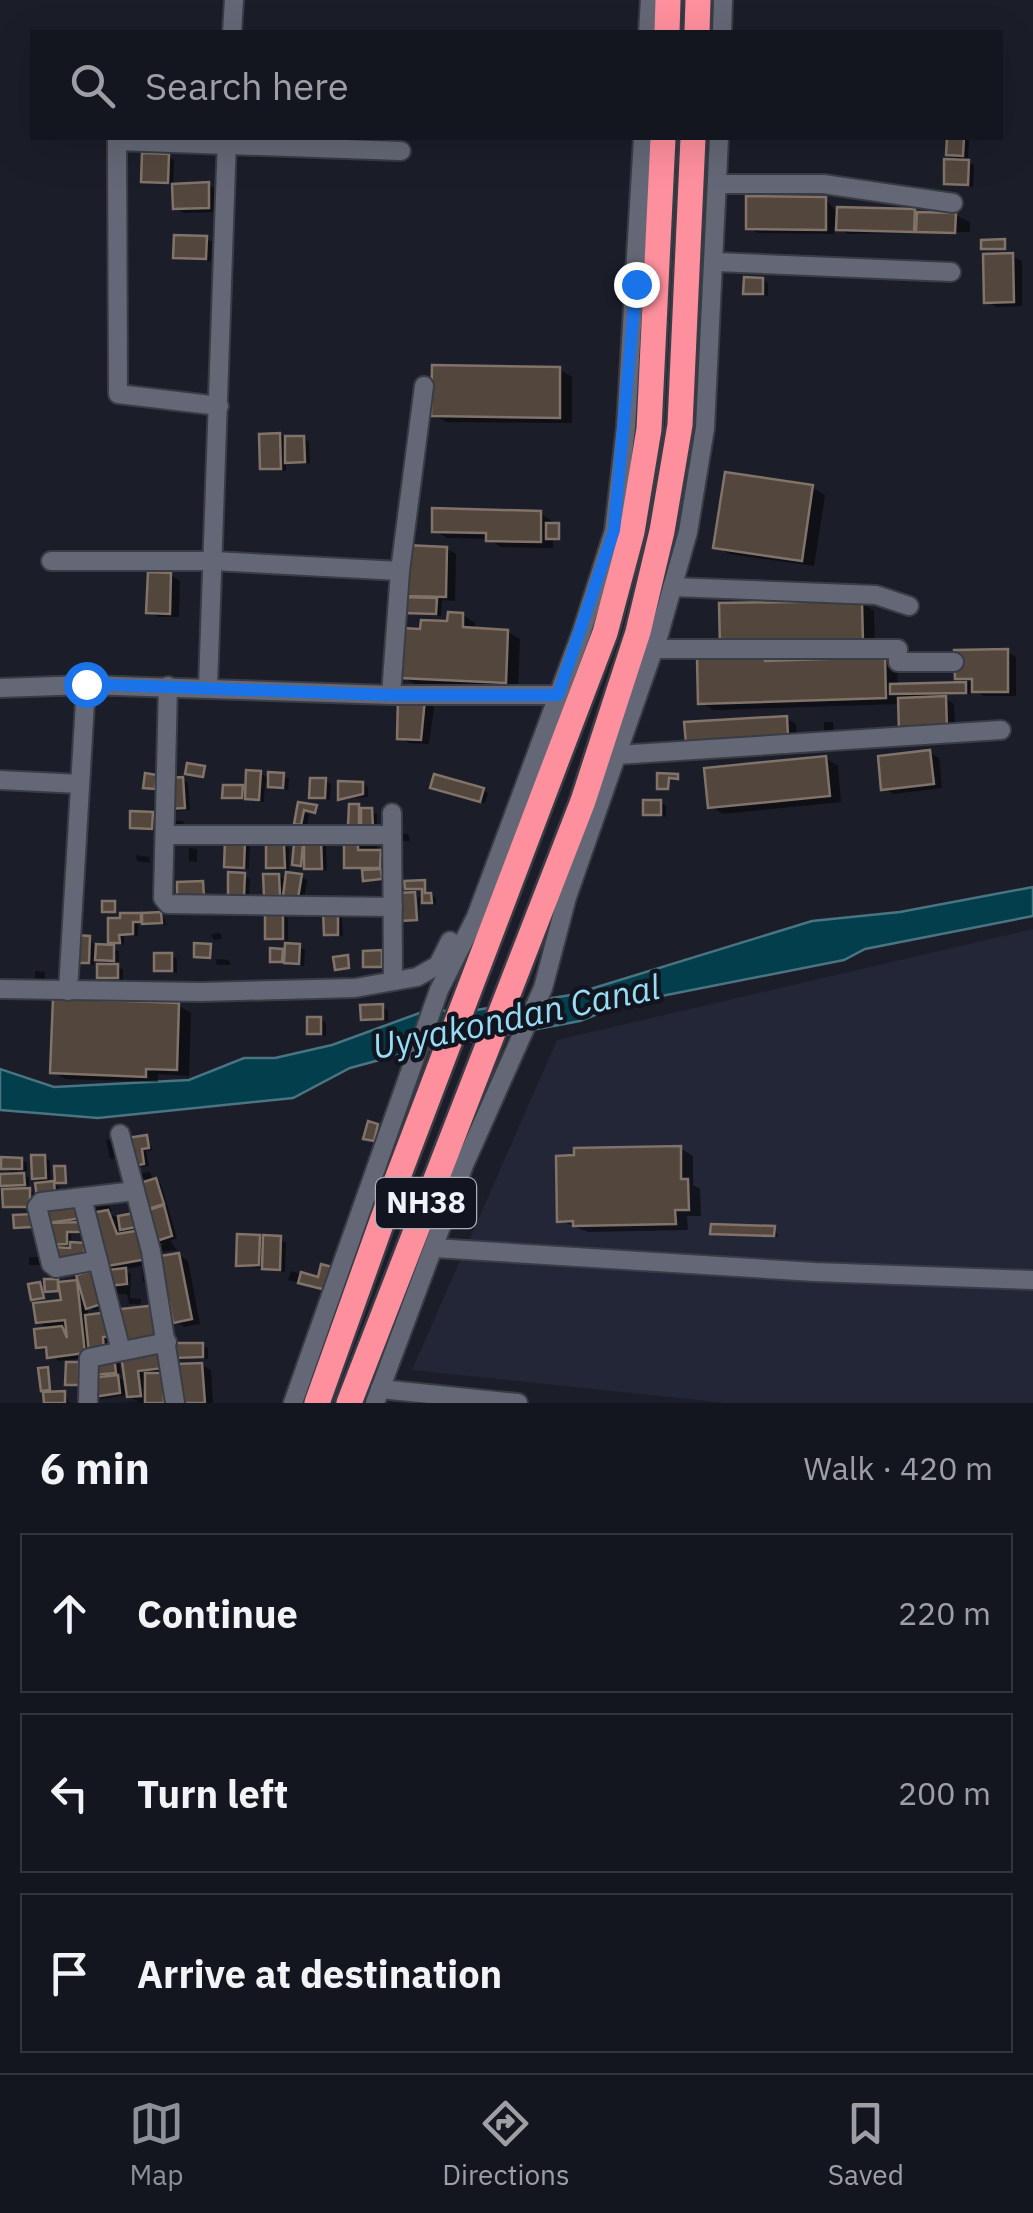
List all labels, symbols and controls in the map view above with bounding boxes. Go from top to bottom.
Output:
search box [30,30,1003,140]
icon: search [65,58,120,113]
text: Search here [145,61,349,110]
route end [614,262,660,308]
route start [64,662,110,708]
water label: Uyyakondan Canal [368,963,665,1069]
road number: NH38 [376,1178,476,1228]
text: 6 min [40,1441,150,1496]
text: Walk · 420 m [804,1447,993,1489]
icon: ahead [42,1586,97,1641]
text: Continue [137,1589,298,1638]
text: 220 m [898,1592,991,1634]
icon: left [42,1766,97,1821]
text: Turn left [137,1769,288,1818]
text: 200 m [898,1772,991,1814]
icon: arrive [42,1946,97,2001]
text: Arrive at destination [137,1949,502,1998]
tab: Map [129,2096,184,2193]
tab: Directions [442,2096,570,2193]
tab: Saved [828,2096,904,2193]

